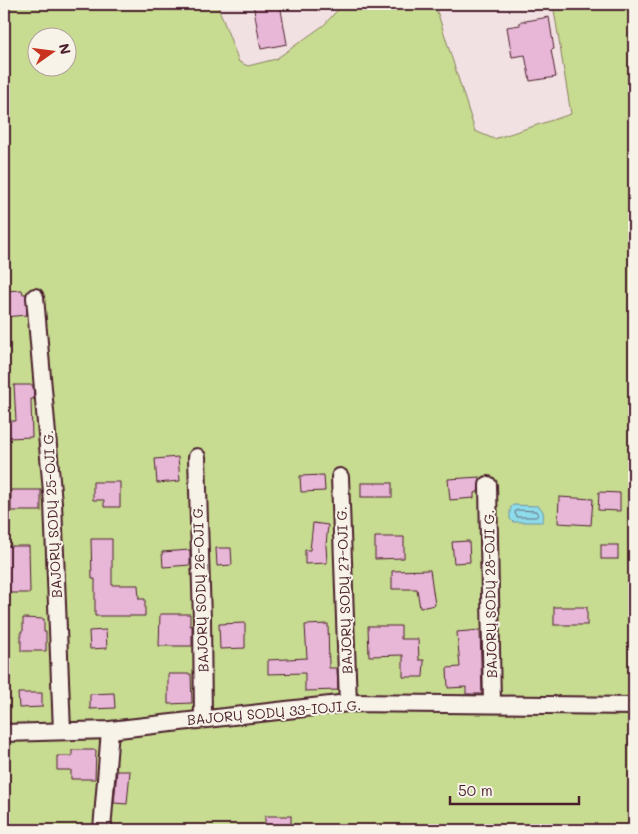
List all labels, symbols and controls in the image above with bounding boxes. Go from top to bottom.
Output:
north arrow [28,28,78,78]
text: N [55,41,76,56]
street label: BAJORŲ SODŲ 25-OJI G. [38,430,66,598]
street label: BAJORŲ SODŲ 26-OJI G. [188,504,212,672]
street label: BAJORŲ SODŲ 27-OJI G. [332,506,356,674]
street label: BAJORŲ SODŲ 28-OJI G. [479,510,501,678]
street label: BAJORŲ SODŲ 33-IOJI G. [186,695,362,729]
scale bar [450,774,579,806]
text: 50 m [458,780,493,800]

